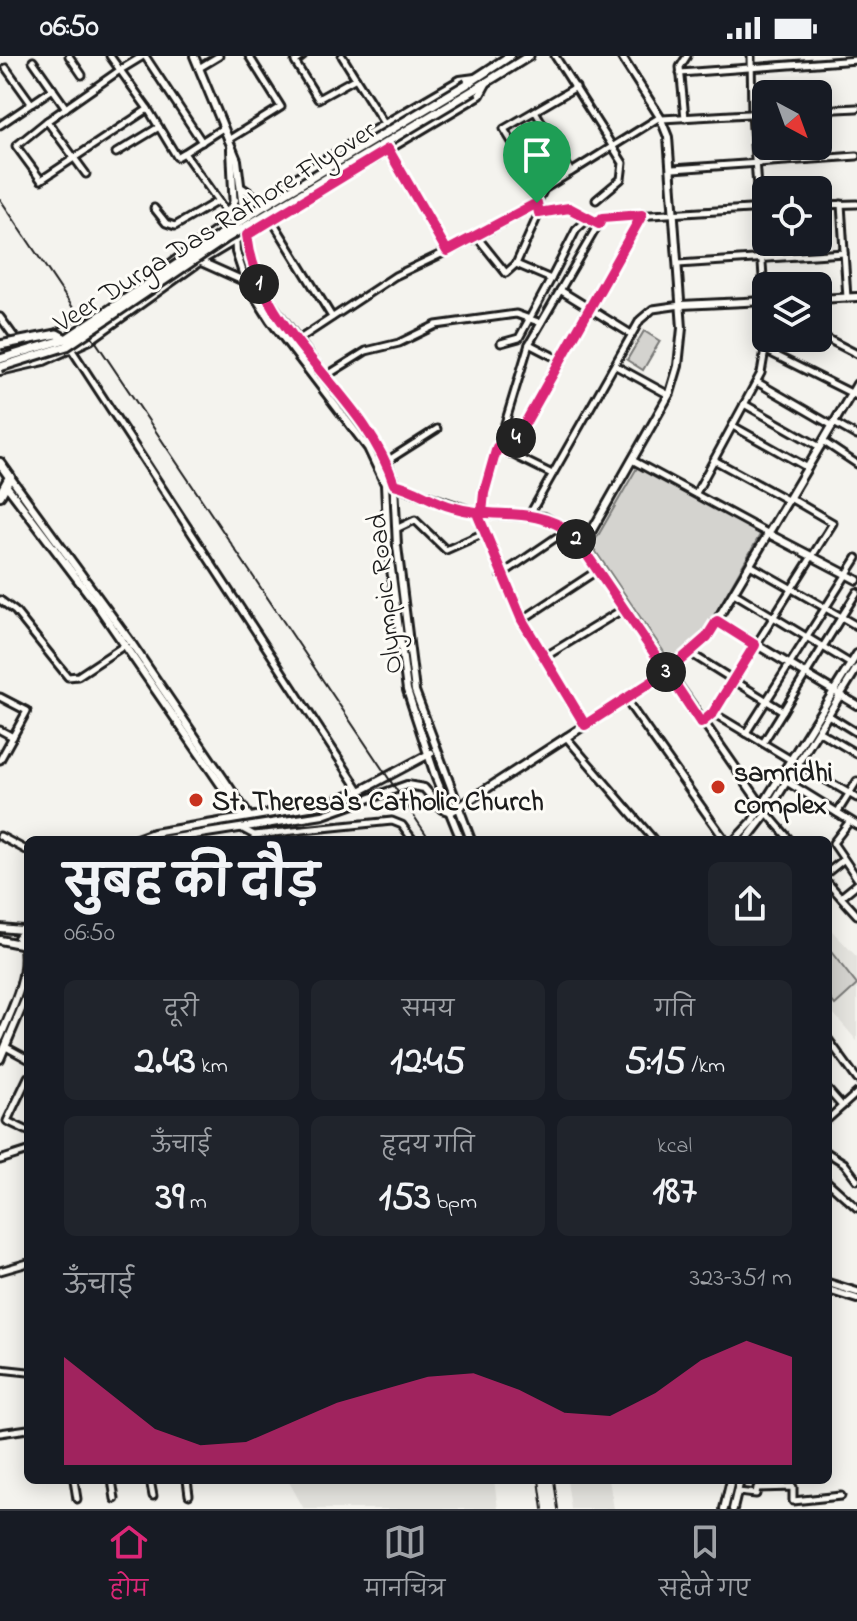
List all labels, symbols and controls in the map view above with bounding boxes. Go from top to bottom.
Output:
text: 06:50 [40,6,99,50]
north arrow [752,80,832,160]
map controls [752,80,832,352]
street label: Veer Durga Das Rathore Flyover [46,111,385,345]
pin [503,121,571,203]
icon: arrive [515,133,559,177]
button: locate [752,176,832,256]
pin: 1 [239,264,279,304]
text: 1 [256,268,263,300]
button: layers [752,272,832,352]
pin: 4 [496,418,536,458]
text: 4 [511,422,521,454]
street label: Olympic Road [358,511,415,676]
pin: 2 [556,519,596,559]
text: 2 [571,523,581,555]
pin: 3 [646,652,686,692]
text: 3 [661,656,671,688]
place label: samridhi complex [734,754,833,827]
marker: samridhi complex [709,778,727,796]
place label: St. Theresa's Catholic Church [212,783,544,824]
marker: St. Theresa's Catholic Church [187,791,205,809]
text: सुबह की दौड़ [64,853,319,917]
button: share [708,862,792,946]
text: 06:50 [64,915,115,953]
text: दूरी [164,995,199,1027]
text: समय [402,995,454,1027]
text: गति [655,995,695,1027]
text: 2.43 [135,1033,196,1092]
text: 12:45 [390,1033,466,1092]
text: 5:15 [624,1033,686,1092]
text: km [196,1051,228,1083]
text: /km [686,1051,725,1083]
text: ऊँचाई [152,1131,211,1163]
text: हृदय गति [381,1131,475,1163]
text: kcal [657,1131,692,1163]
text: 187 [653,1163,697,1222]
text: 39 [156,1169,184,1228]
text: 153 [379,1169,431,1228]
text: m [184,1187,207,1219]
text: bpm [431,1187,477,1219]
text: 323–351 m [690,1260,792,1298]
text: ऊँचाई [64,1268,134,1306]
tab: होम [107,1520,151,1613]
tab: मानचित्र [365,1520,445,1613]
tab: सहेजे गए [659,1520,750,1613]

